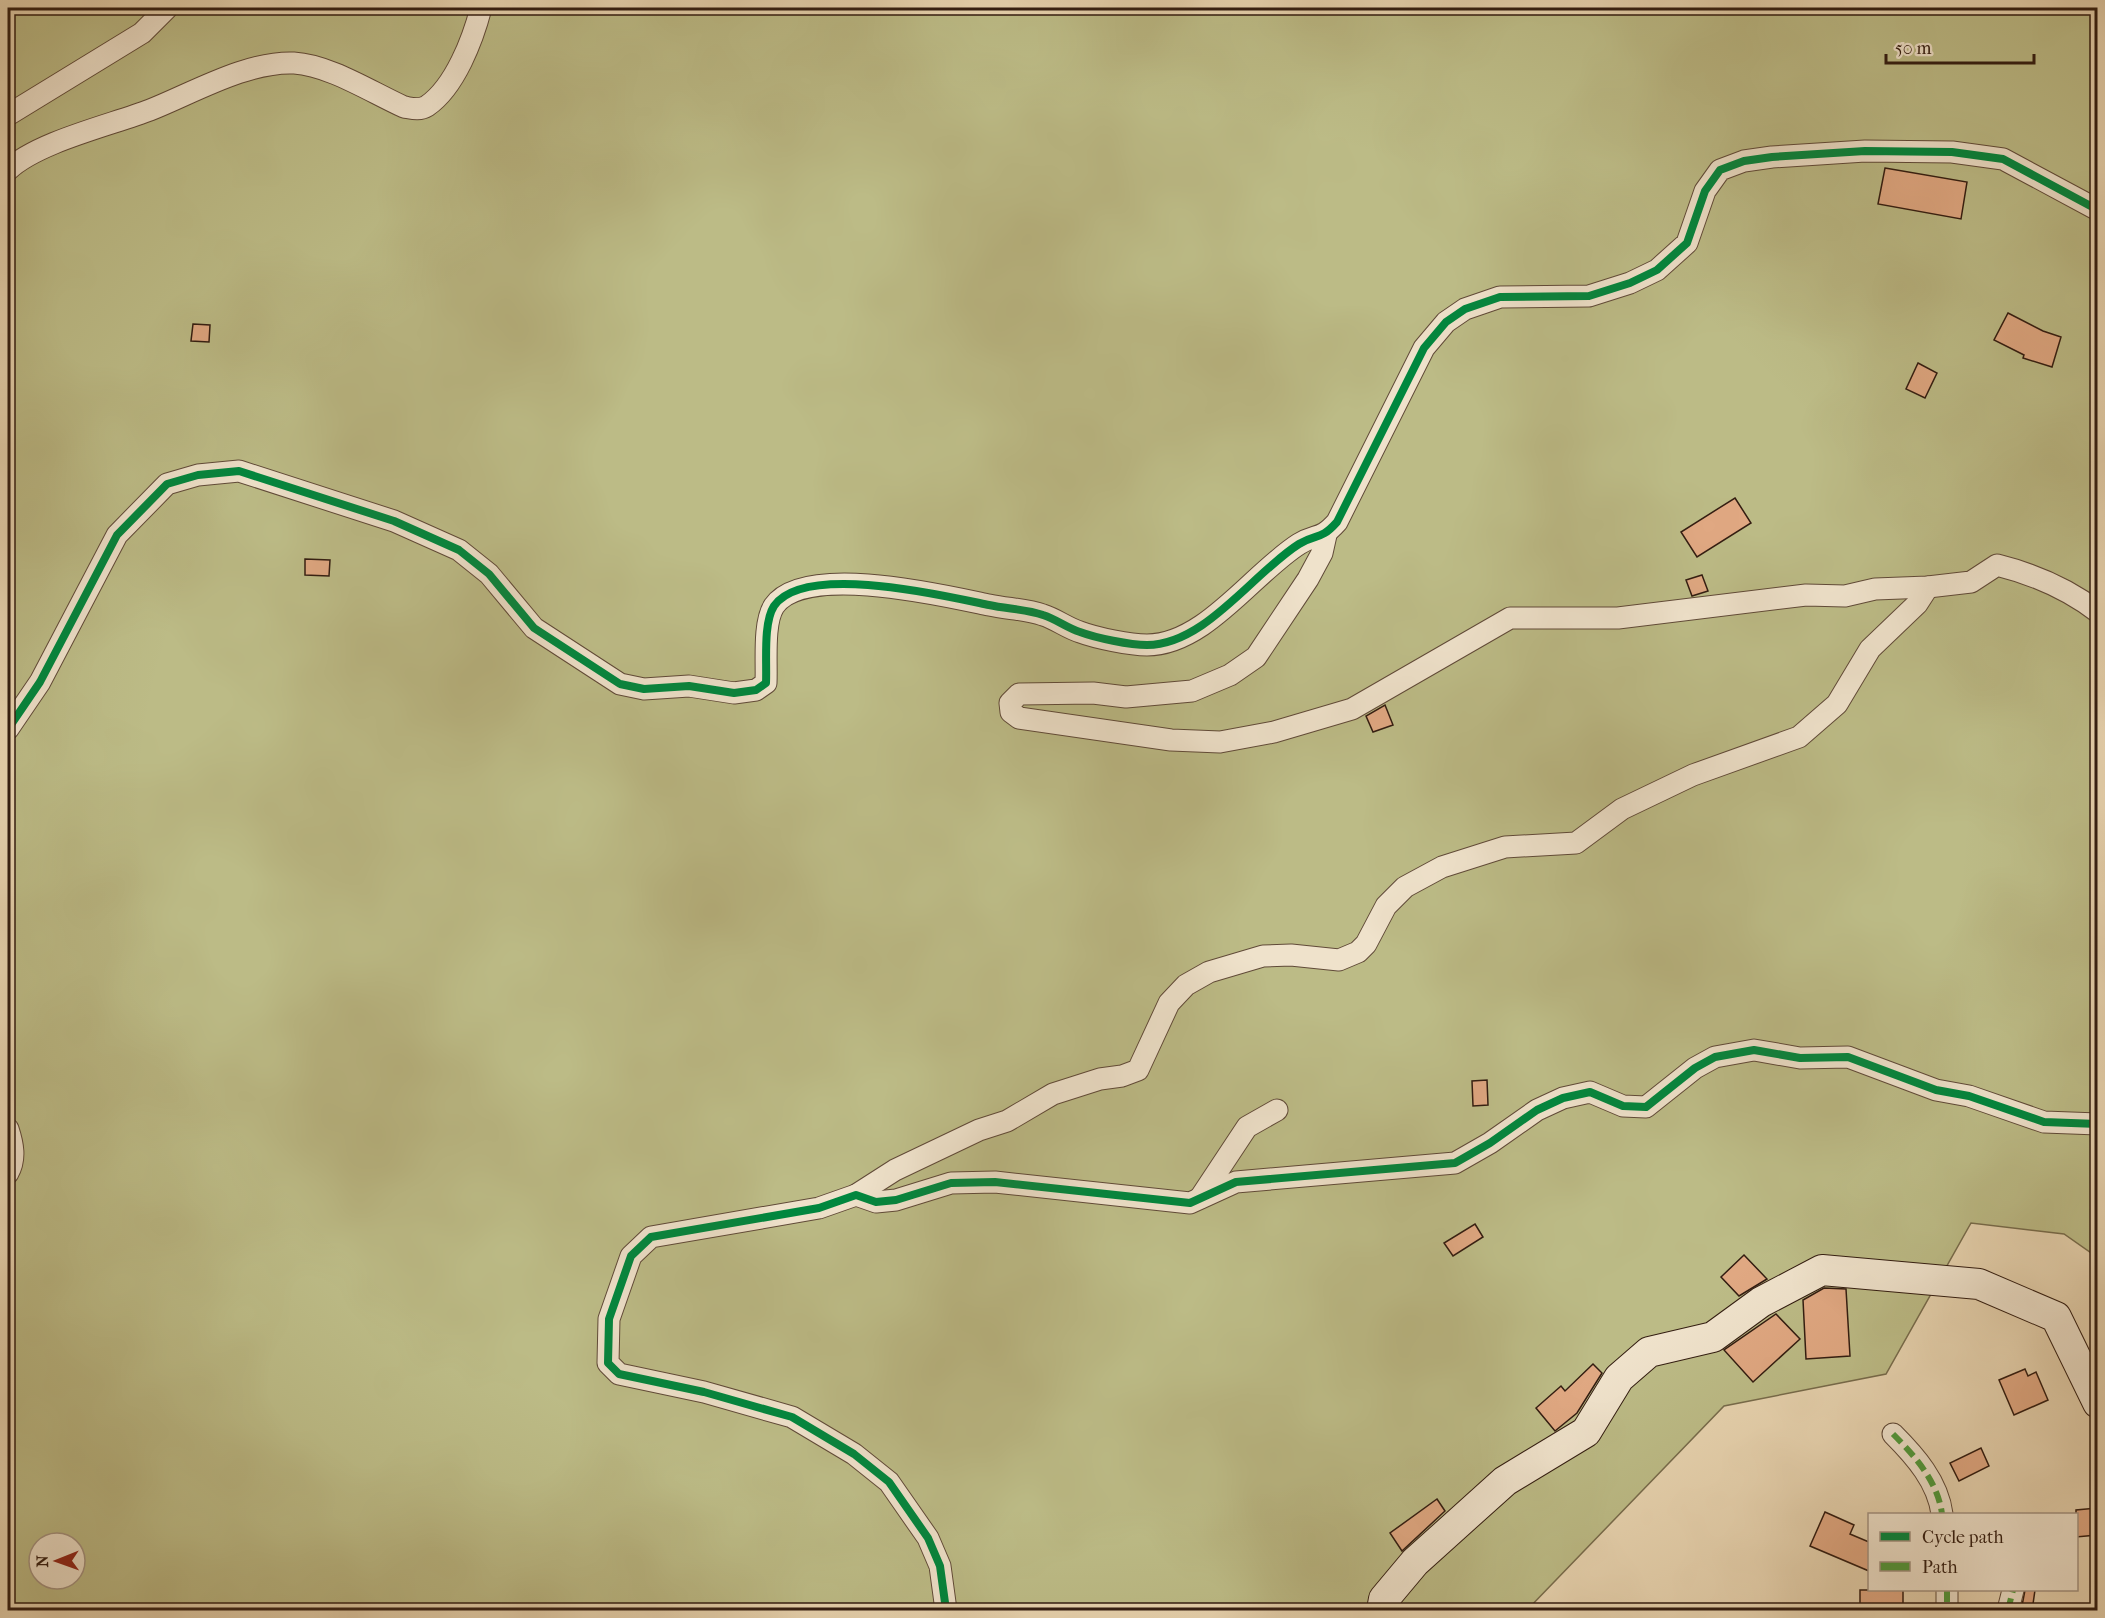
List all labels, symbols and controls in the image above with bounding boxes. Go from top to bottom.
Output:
scale bar [1886,27,2034,65]
text: 50 m [1895,38,1932,59]
legend [1868,1513,2078,1591]
text: Cycle path [1922,1527,2003,1548]
north arrow [27,1531,87,1591]
text: N [33,1554,52,1567]
text: Path [1922,1557,1958,1578]

